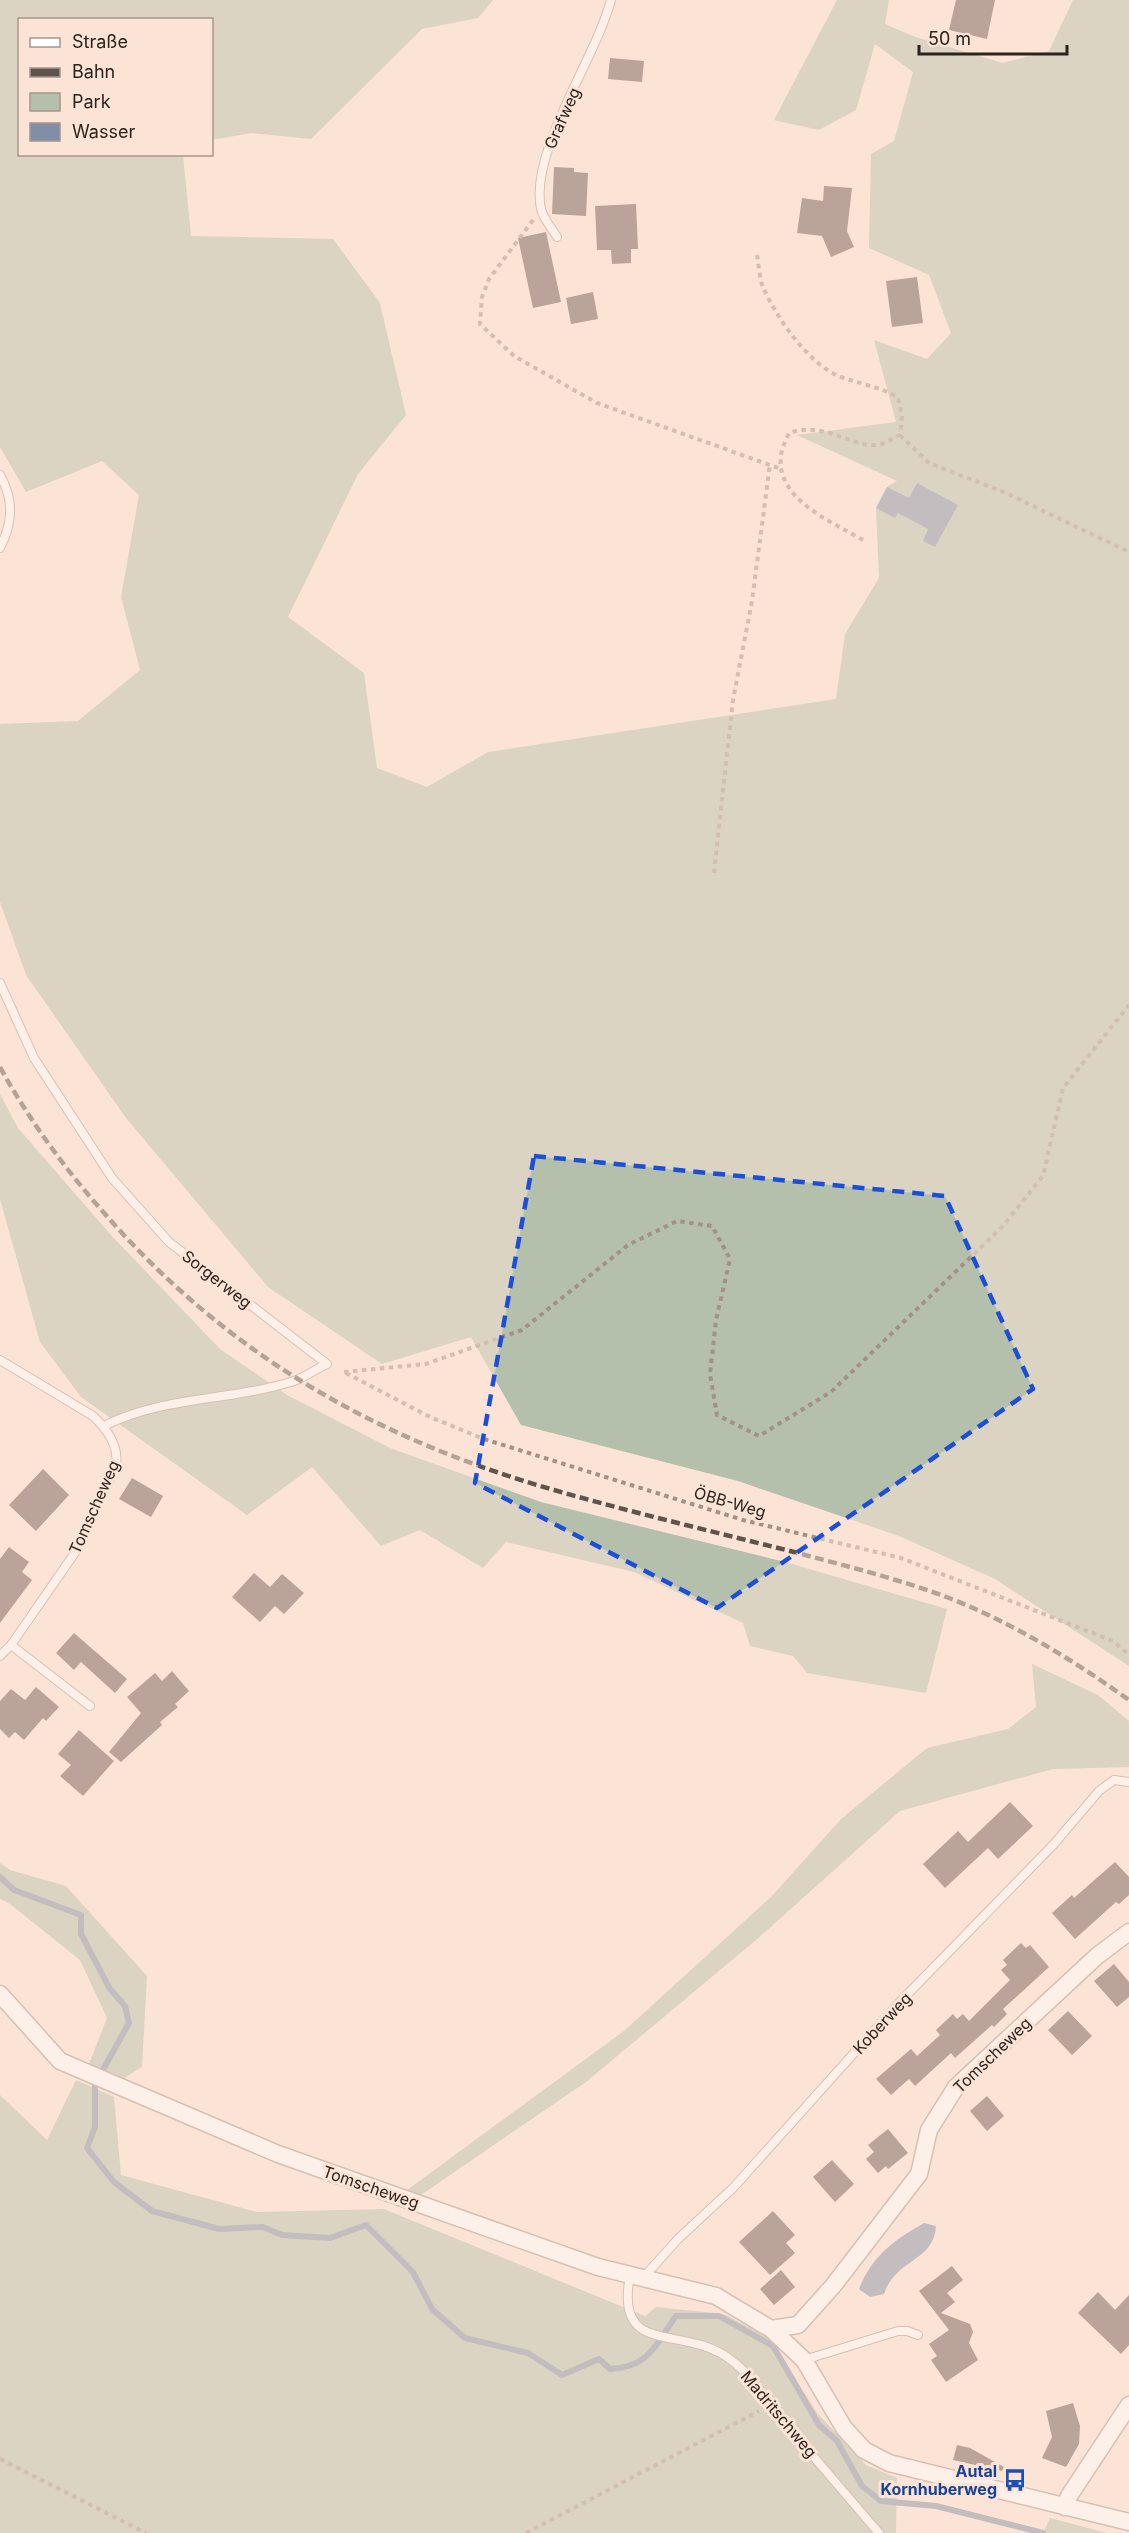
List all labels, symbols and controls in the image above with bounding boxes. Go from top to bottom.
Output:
legend [18,18,213,156]
scale bar [919,18,1068,56]
text: 50 m [928,28,971,49]
text: Straße [72,31,128,52]
text: Bahn [72,61,115,82]
street label: Grafweg [540,84,584,152]
text: Park [72,91,111,112]
text: Wasser [72,121,135,142]
street label: Sorgerweg [178,1246,256,1312]
street label: Tomscheweg [64,1457,124,1557]
street label: ÖBB-Weg [692,1482,768,1522]
street label: Koberweg [848,1988,916,2058]
street label: Tomscheweg [949,2013,1035,2097]
street label: Tomscheweg [320,2161,422,2213]
street label: Madritschweg [737,2366,821,2462]
place label: Autal Kornhuberweg [881,2461,997,2499]
bus stop icon: Autal Kornhuberweg [1002,2467,1028,2493]

